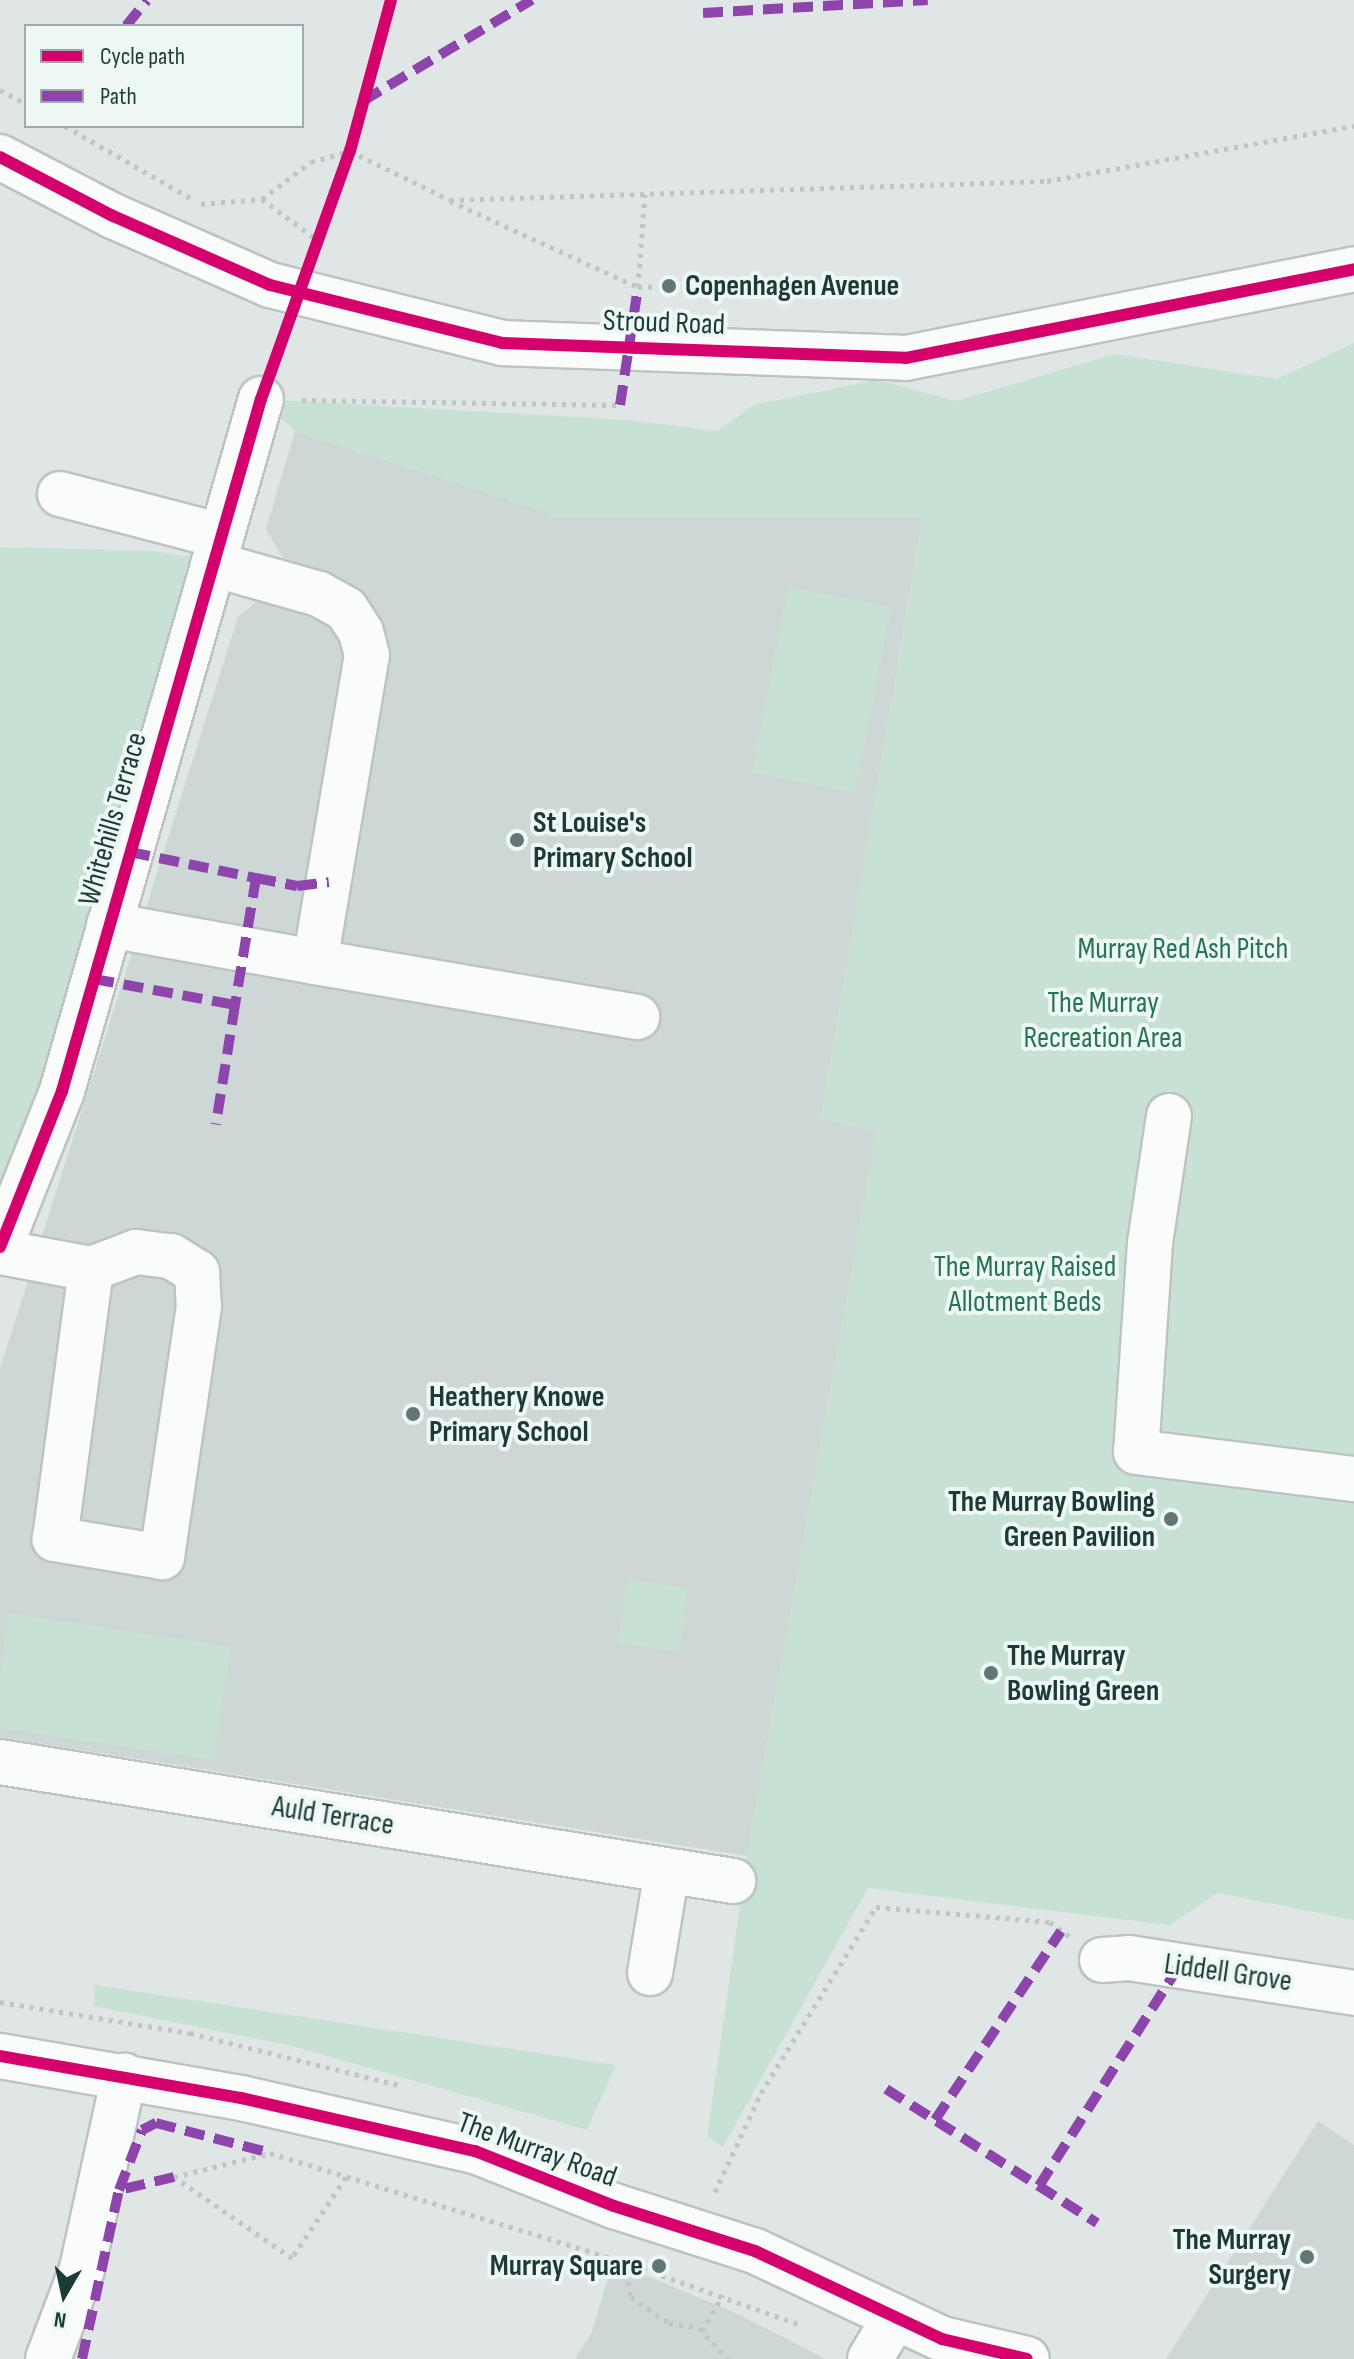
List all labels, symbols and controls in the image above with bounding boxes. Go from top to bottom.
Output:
legend [24,24,304,128]
text: Cycle path [100,42,185,71]
text: Path [100,82,137,111]
place label: Copenhagen Avenue [685,268,899,304]
marker: Copenhagen Avenue [660,277,678,295]
street label: Stroud Road [602,303,726,343]
street label: Whitehills Terrace [71,728,155,910]
place label: St Louise's Primary School [533,805,693,876]
marker: St Louise's Primary School [508,831,526,849]
park label: Murray Red Ash Pitch [1078,931,1288,967]
park label: The Murray Recreation Area [1023,985,1183,1056]
park label: The Murray Raised Allotment Beds [934,1249,1116,1320]
place label: Heathery Knowe Primary School [429,1379,605,1450]
marker: Heathery Knowe Primary School [404,1405,422,1423]
place label: The Murray Bowling Green Pavilion [948,1484,1155,1554]
marker: The Murray Bowling Green Pavilion [1162,1510,1180,1528]
place label: The Murray Bowling Green [1007,1638,1159,1708]
marker: The Murray Bowling Green [982,1664,1000,1682]
street label: Auld Terrace [270,1789,396,1843]
street label: Liddell Grove [1162,1946,1294,2000]
street label: The Murray Road [453,2105,621,2195]
place label: The Murray Surgery [1173,2222,1291,2292]
place label: Murray Square [490,2248,643,2284]
marker: The Murray Surgery [1298,2248,1316,2266]
north arrow [24,2255,104,2335]
marker: Murray Square [650,2257,668,2275]
text: N [52,2305,68,2333]

